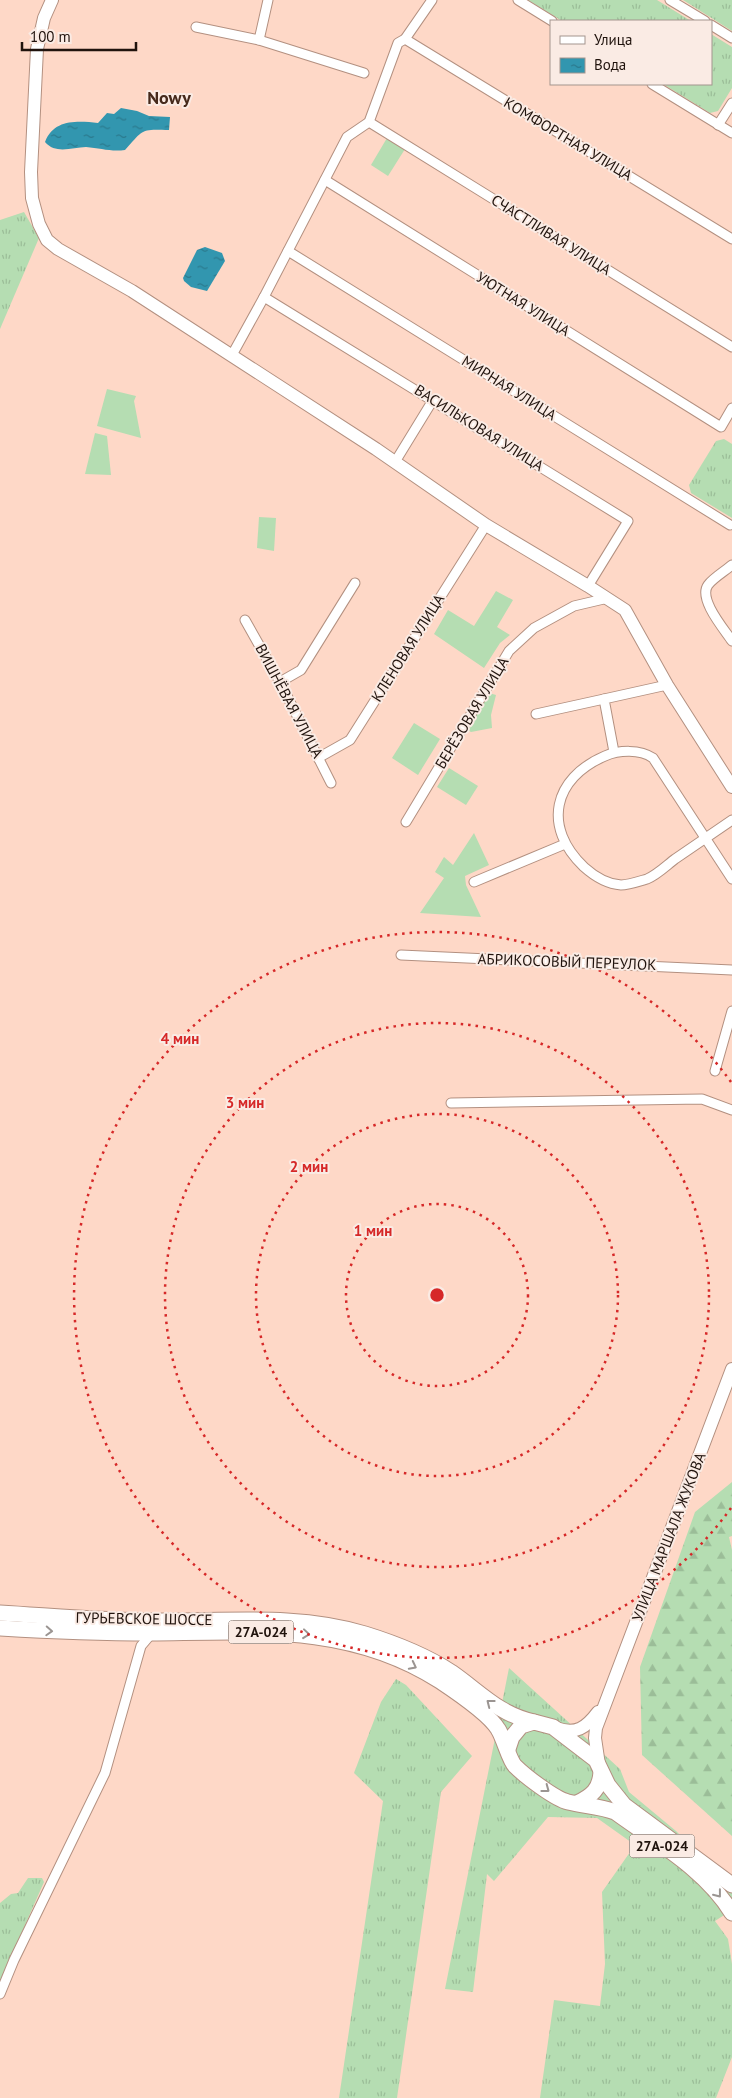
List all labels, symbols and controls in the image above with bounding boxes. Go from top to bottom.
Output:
scale bar [22,20,136,52]
legend [550,20,712,85]
text: 100 m [30,27,71,46]
text: Улица [594,30,632,49]
text: Вода [594,55,626,74]
district label: Nowy [147,86,191,109]
street label: КОМФОРТНАЯ УЛИЦА [500,93,636,185]
street label: СЧАСТЛИВАЯ УЛИЦА [488,190,615,279]
street label: УЮТНАЯ УЛИЦА [473,267,574,340]
street label: МИРНАЯ УЛИЦА [458,351,560,424]
street label: ВАСИЛЬКОВАЯ УЛИЦА [411,380,548,475]
street label: КЛЕНОВАЯ УЛИЦА [367,590,448,705]
street label: ВИШНЁВАЯ УЛИЦА [251,641,328,761]
street label: БЕРЁЗОВАЯ УЛИЦА [431,653,513,772]
street label: АБРИКОСОВЫЙ ПЕРЕУЛОК [477,949,657,974]
text: 4 мин [161,1029,199,1048]
text: 3 мин [226,1093,264,1112]
text: 2 мин [290,1157,328,1176]
text: 1 мин [354,1221,392,1240]
centre of rings [428,1286,446,1304]
street label: УЛИЦА МАРШАЛА ЖУКОВА [628,1450,710,1624]
street label: ГУРЬЕВСКОЕ ШОССЕ [75,1608,213,1629]
road number: 27А-024 [228,1620,294,1644]
one-way arrow [45,1625,53,1636]
one-way arrow [302,1628,310,1639]
one-way arrow [408,1660,417,1670]
one-way arrow [487,1700,496,1708]
one-way arrow [540,1784,549,1792]
road number: 27А-024 [630,1834,694,1858]
one-way arrow [712,1889,721,1898]

